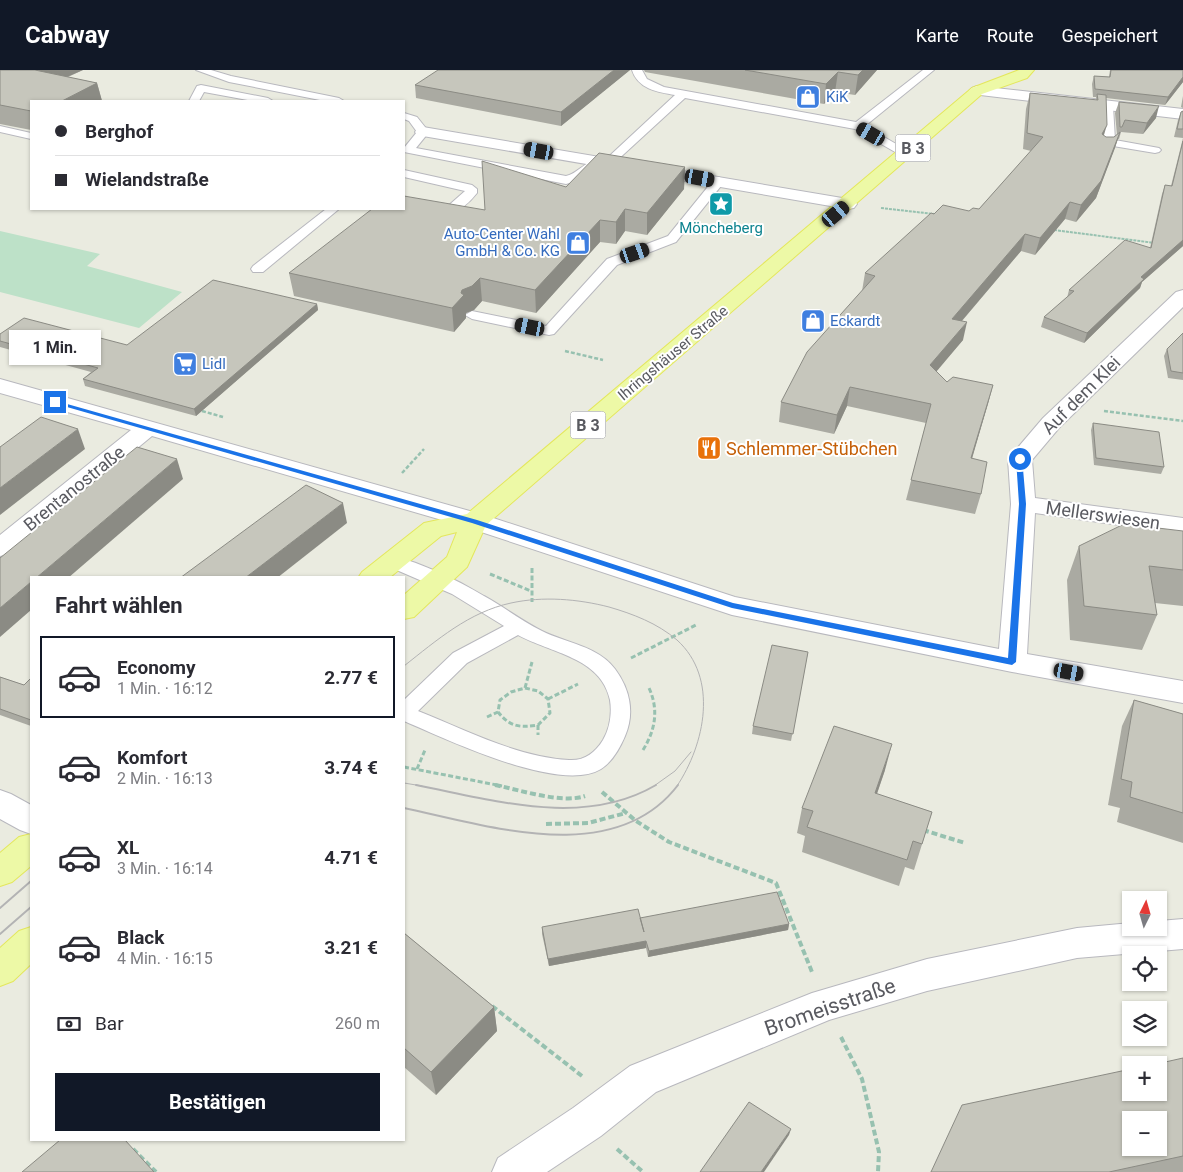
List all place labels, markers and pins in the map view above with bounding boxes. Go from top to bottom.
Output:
shop icon: KiK [795,84,821,110]
place label: KiK [826,88,849,106]
place icon: Möncheberg [708,191,734,217]
place label: Möncheberg [679,219,763,237]
place label: Auto-Center Wahl GmbH & Co. KG [444,225,560,260]
shop icon: Auto-Center Wahl GmbH & Co. KG [565,230,591,256]
shop icon: Eckardt [800,308,826,334]
place label: Eckardt [830,312,880,330]
supermarket icon: Lidl [172,351,198,377]
place label: Lidl [202,355,226,373]
restaurant icon: Schlemmer-Stübchen [696,435,722,461]
place label: Schlemmer-Stübchen [726,438,898,459]

